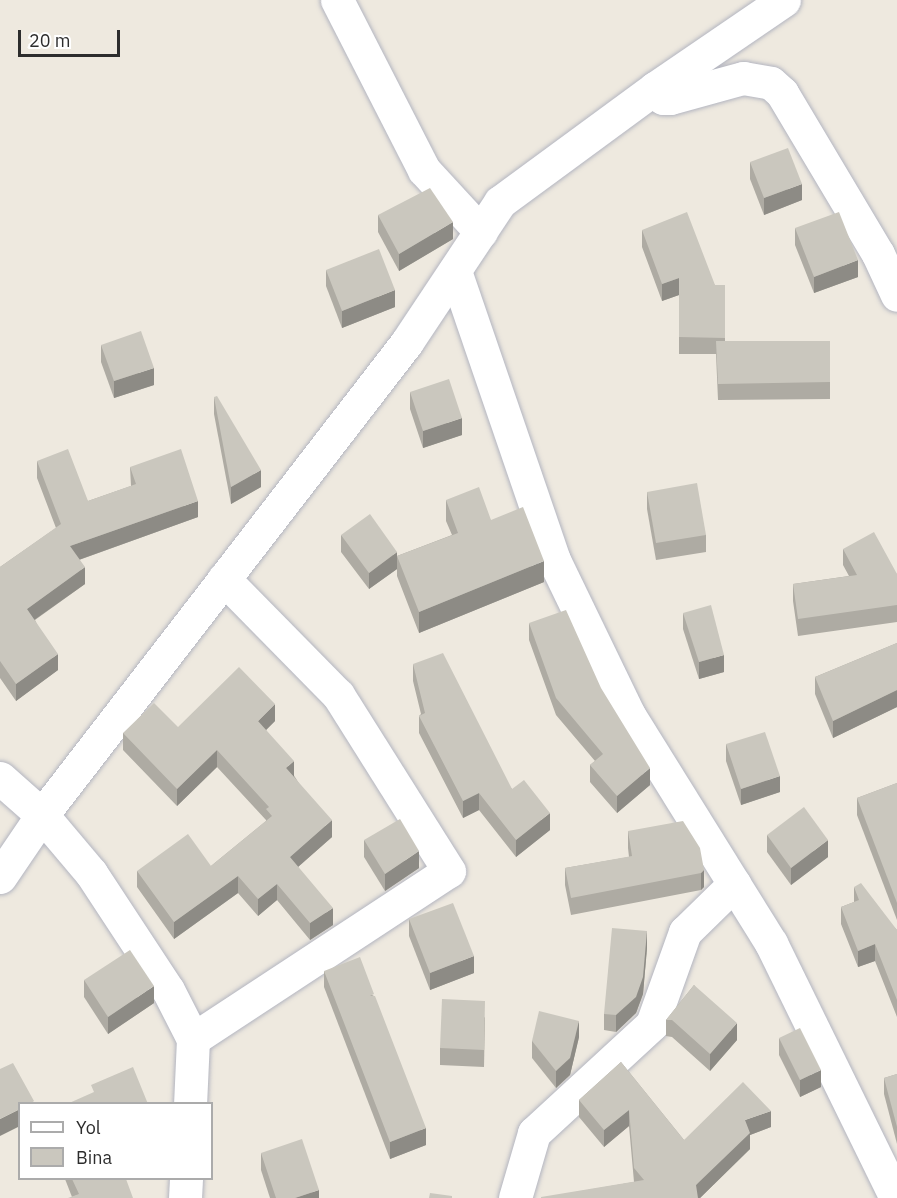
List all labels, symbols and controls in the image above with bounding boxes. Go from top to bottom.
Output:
scale bar [21,18,123,56]
text: 20 m [29,29,71,52]
legend [18,1102,213,1180]
text: Yol [76,1116,101,1139]
text: Bina [76,1146,112,1169]

